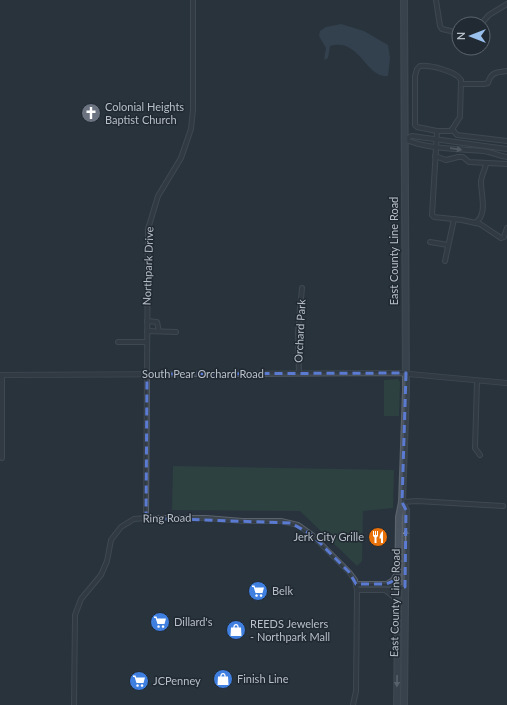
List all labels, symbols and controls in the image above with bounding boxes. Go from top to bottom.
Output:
north arrow [451,16,491,56]
text: N [454,32,467,40]
place label: Colonial Heights Baptist Church [105,100,184,126]
church icon: Colonial Heights Baptist Church [80,102,102,124]
one-way arrow [450,146,462,152]
street label: East County Line Road [387,197,400,305]
street label: Northpark Drive [140,226,155,306]
street label: Orchard Park [291,298,308,363]
street label: South Pear Orchard Road [142,367,264,380]
street label: Ring Road [143,511,191,524]
restaurant icon: Jerk City Grille [367,526,389,548]
one-way arrow [403,528,409,541]
place label: Jerk City Grille [294,530,364,543]
street label: East County Line Road [387,549,402,657]
supermarket icon: Belk [247,580,269,602]
place label: Belk [272,584,293,597]
supermarket icon: Dillard's [149,611,171,633]
place label: Dillard's [174,615,213,628]
place label: REEDS Jewelers - Northpark Mall [250,617,330,643]
shop icon: REEDS Jewelers - Northpark Mall [225,619,247,641]
shop icon: Finish Line [212,668,234,690]
supermarket icon: JCPenney [128,670,150,692]
place label: Finish Line [237,672,289,685]
place label: JCPenney [153,674,201,687]
one-way arrow [394,675,400,688]

